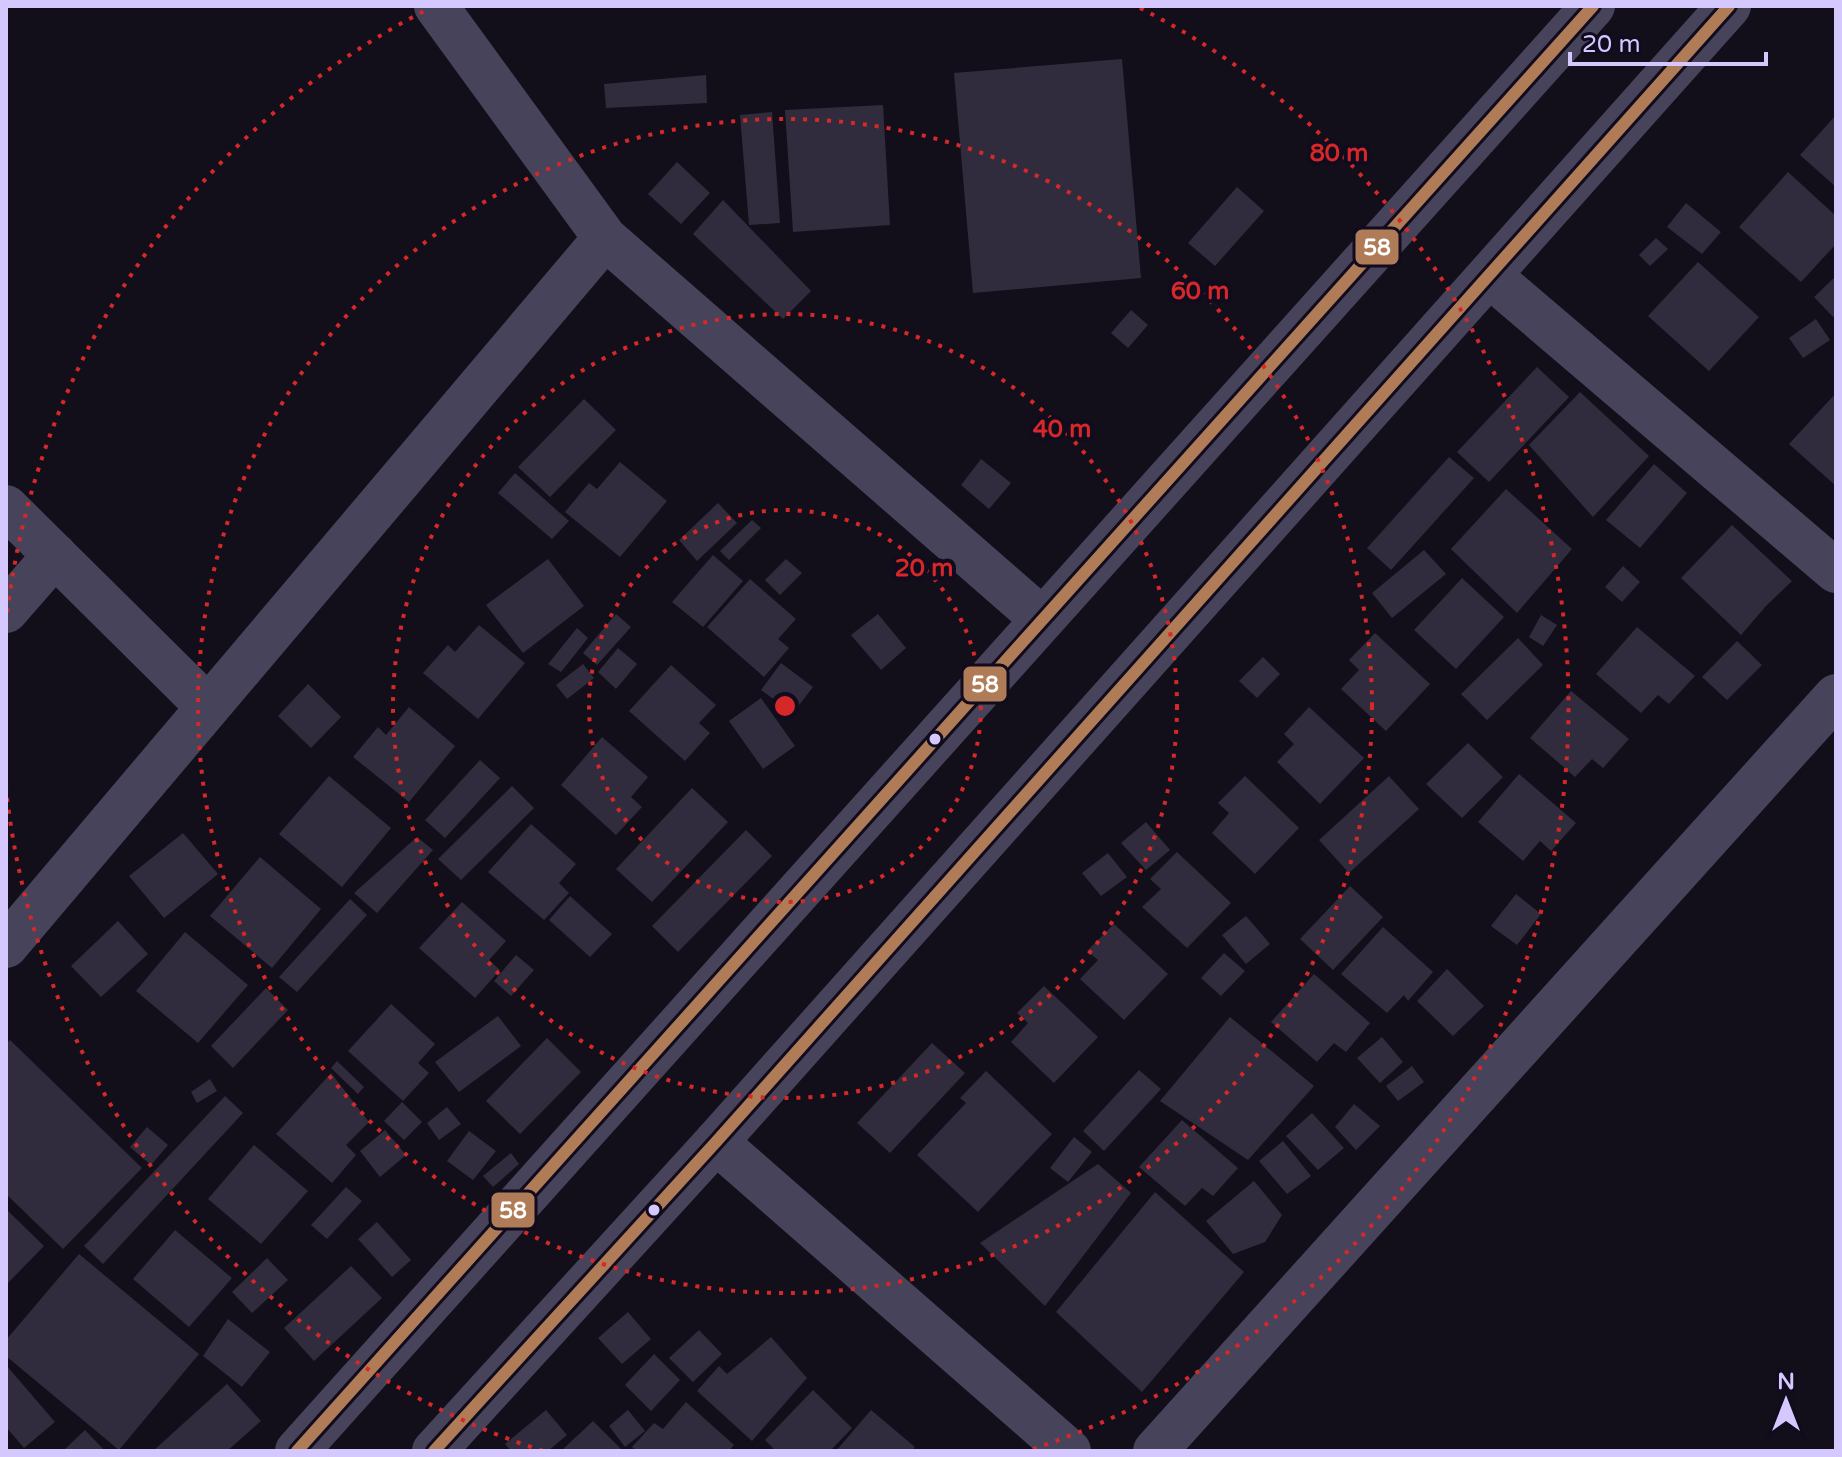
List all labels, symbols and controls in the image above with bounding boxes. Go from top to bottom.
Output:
scale bar [1570,16,1766,66]
text: 20 m [1582,30,1640,59]
text: 80 m [1310,139,1368,168]
line badge: 58 [1354,228,1400,266]
text: 58 [1363,235,1391,261]
text: 60 m [1171,277,1229,306]
text: 40 m [1033,415,1091,444]
text: 20 m [895,554,953,583]
line badge: 58 [962,665,1008,703]
text: 58 [971,672,999,698]
centre of rings [771,692,799,720]
unlabelled marker [927,731,943,747]
line badge: 58 [490,1191,536,1229]
text: 58 [499,1198,527,1224]
unlabelled marker [646,1202,662,1218]
north arrow [1746,1361,1826,1441]
text: N [1777,1369,1795,1395]

